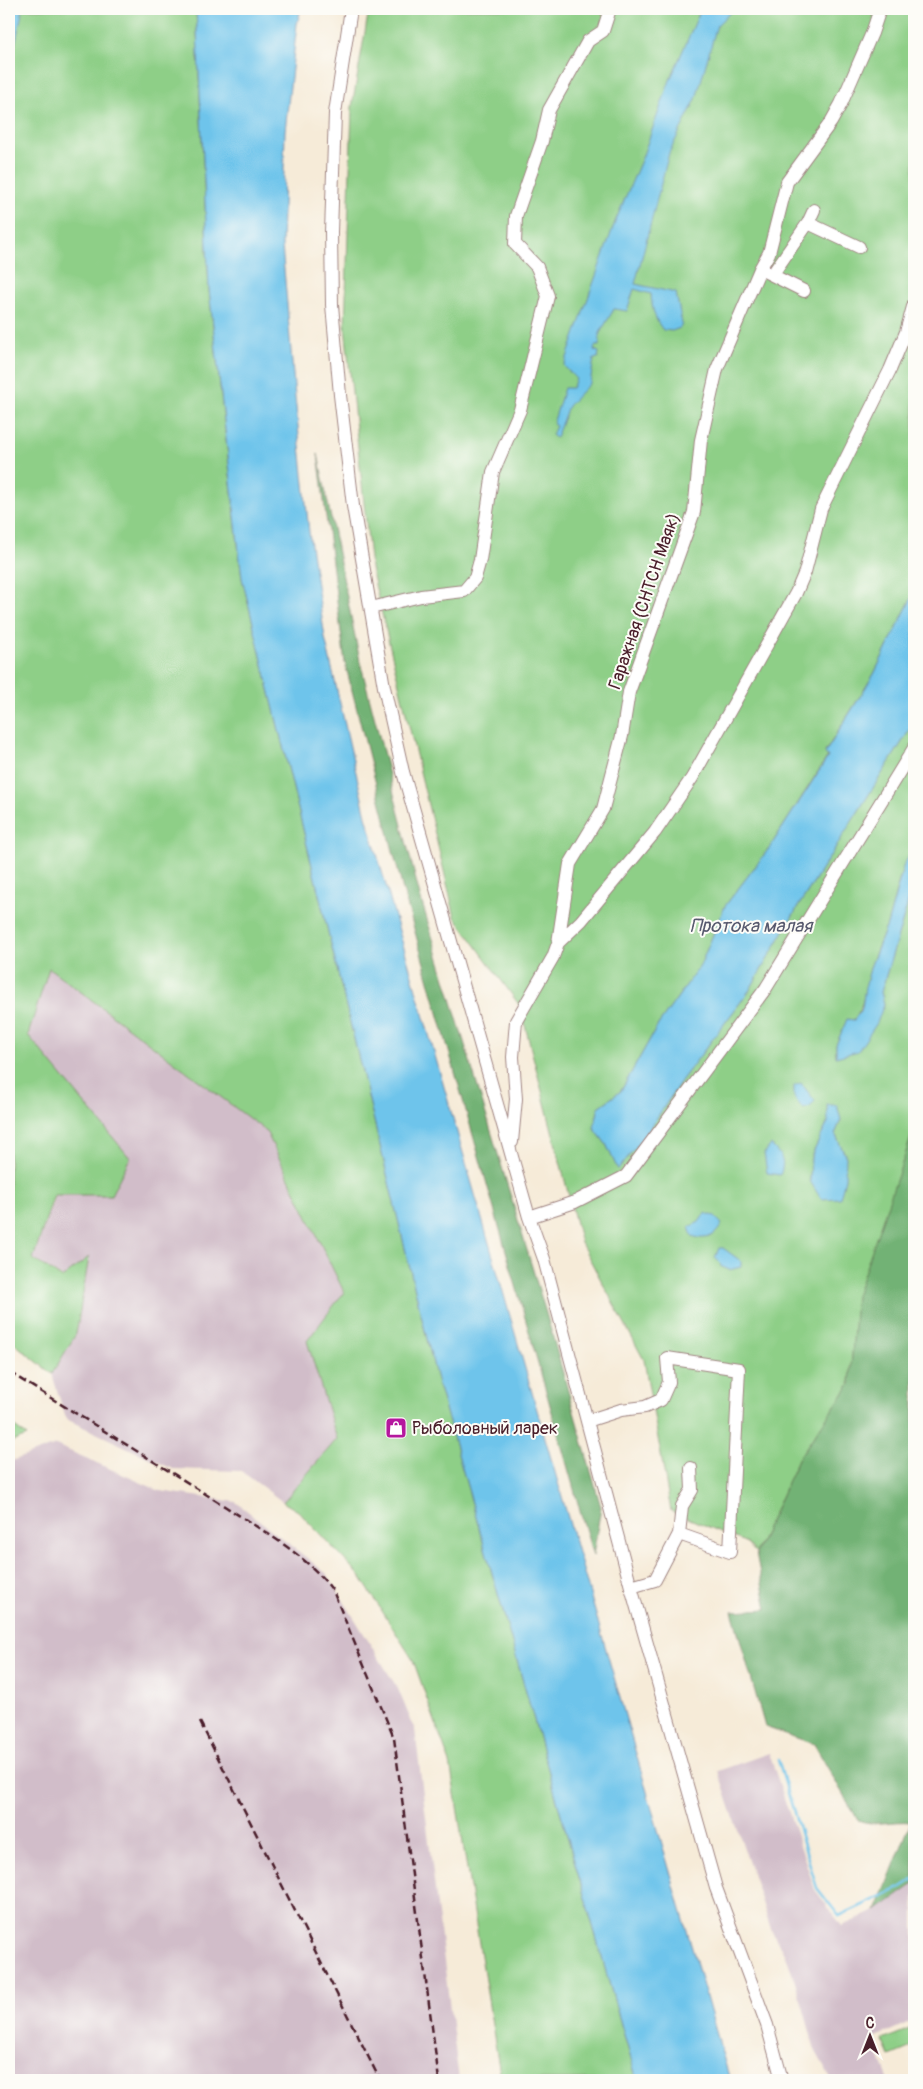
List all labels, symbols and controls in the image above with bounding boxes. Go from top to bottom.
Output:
street label: Гаражная (СНТСН Маяк) [603,510,685,692]
water label: Протока малая [690,914,814,938]
shop icon: Рыболовный ларек [384,1416,408,1440]
place label: Рыболовный ларек [412,1417,558,1440]
north arrow [846,2012,896,2062]
text: С [866,2015,875,2032]

